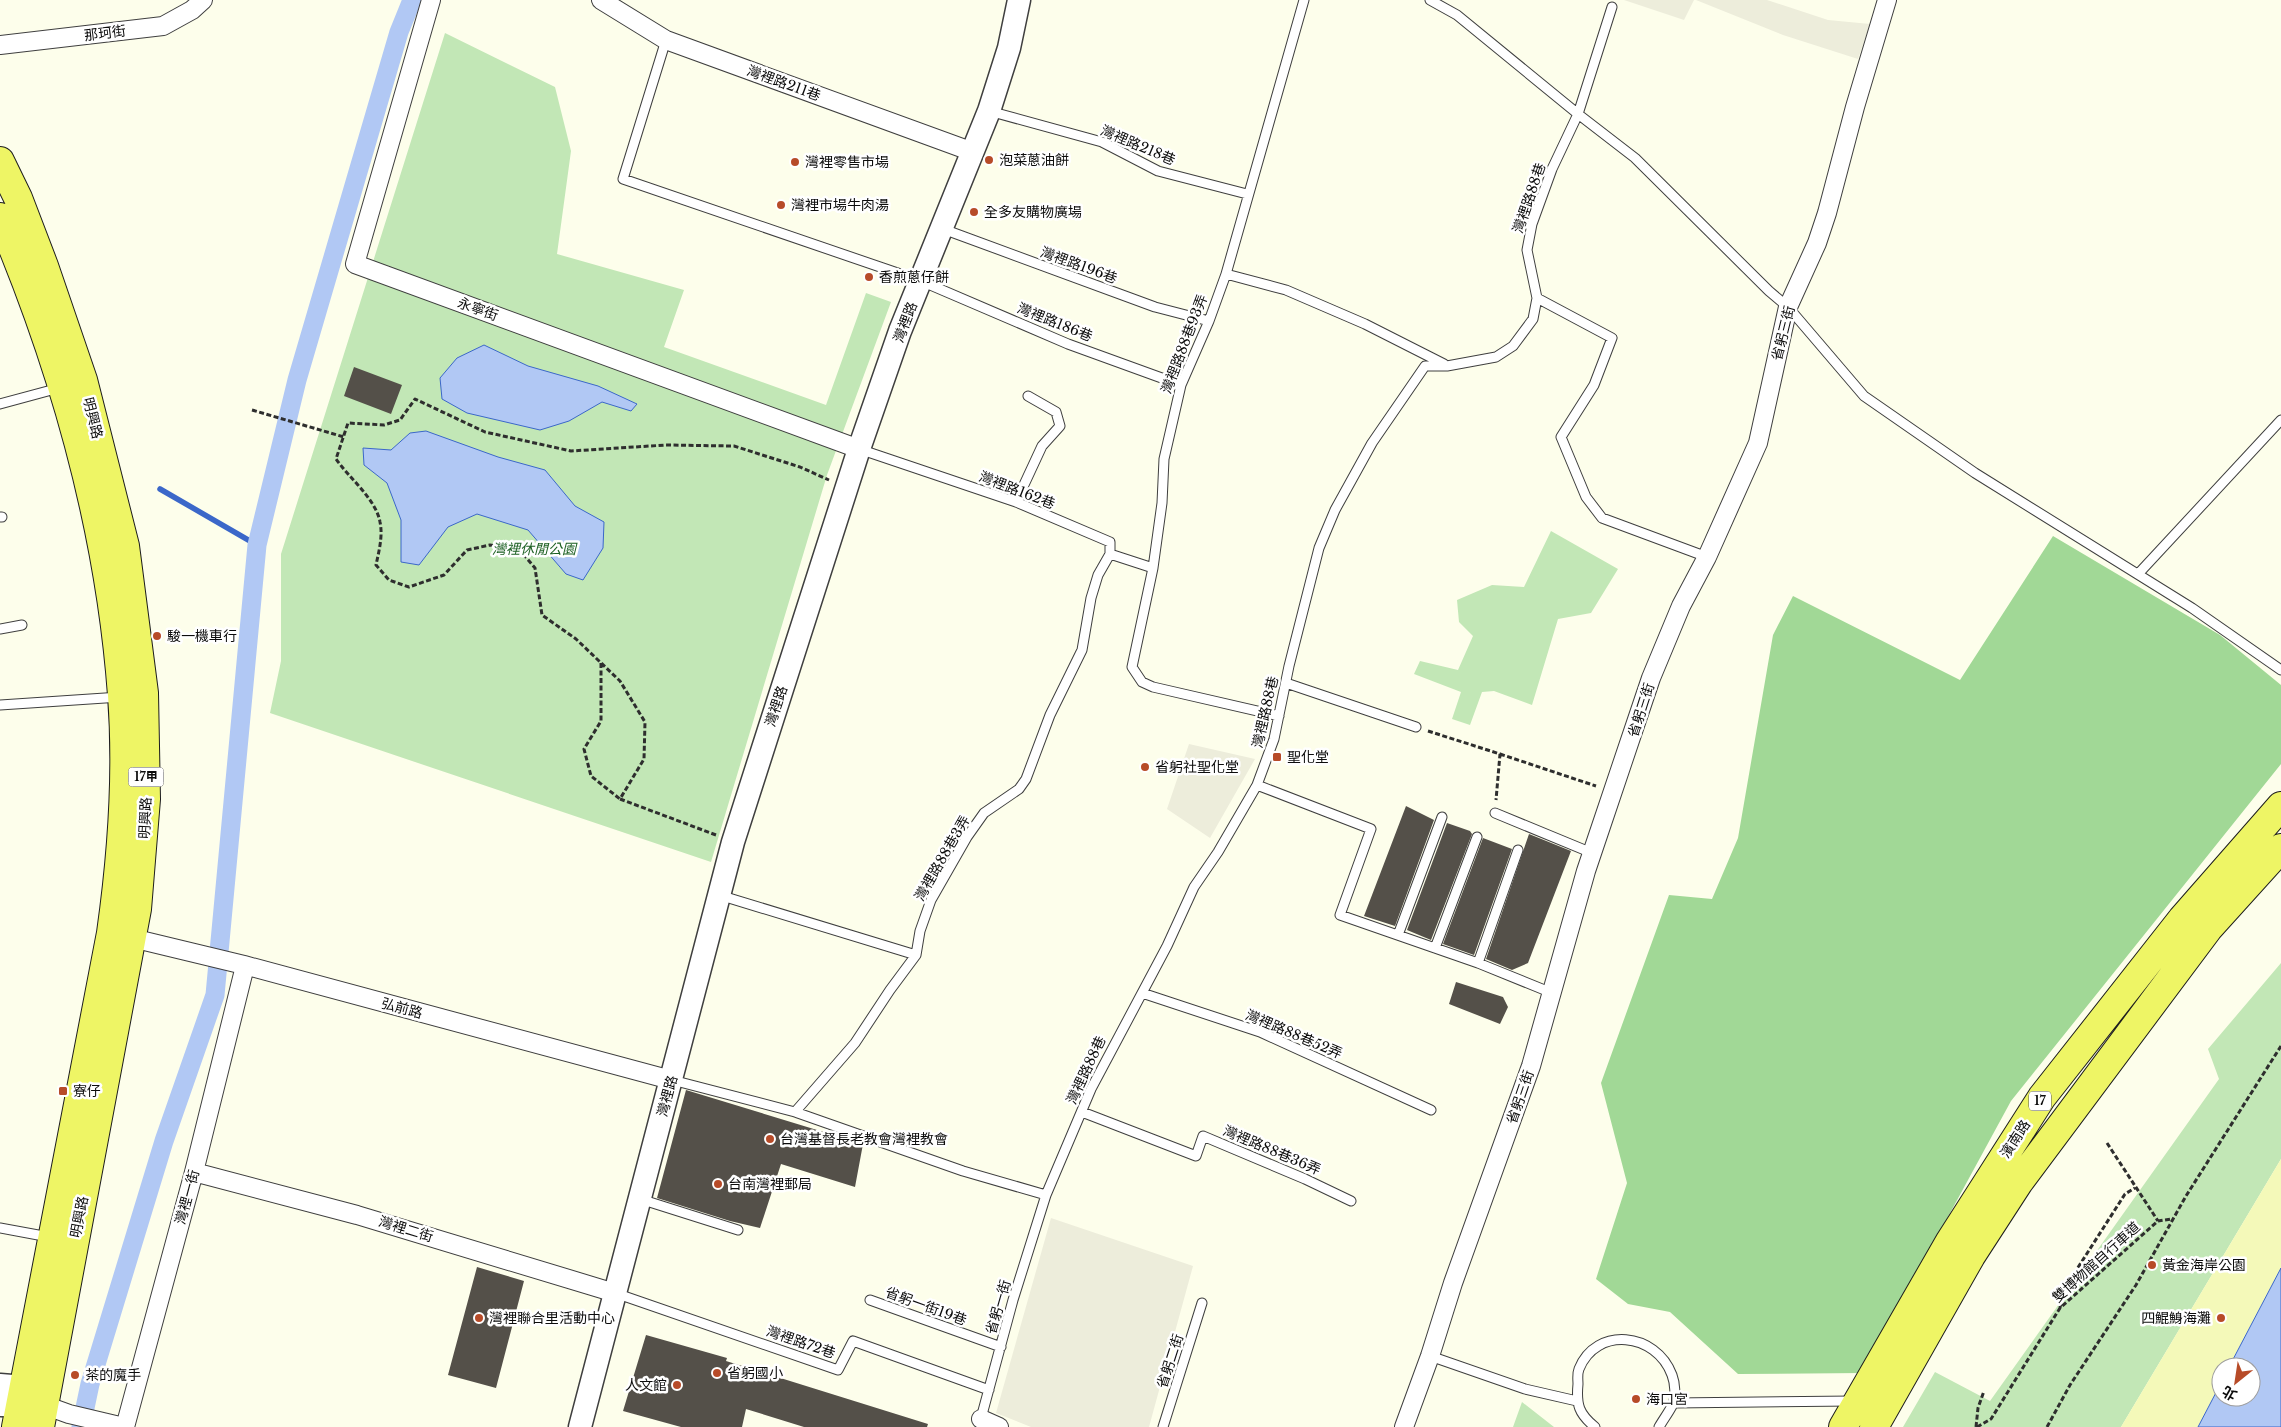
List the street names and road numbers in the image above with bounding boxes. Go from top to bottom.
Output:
street label: 那珂街 [83,22,127,44]
street label: 灣裡路211巷 [745,61,823,105]
street label: 灣裡路218巷 [1098,121,1178,169]
street label: 灣裡路88巷 [1509,161,1549,235]
street label: 灣裡路196巷 [1038,243,1120,287]
street label: 灣裡路88巷93弄 [1157,292,1211,396]
street label: 永寧街 [455,293,501,325]
street label: 灣裡路 [889,299,921,345]
street label: 灣裡路186巷 [1015,299,1095,345]
street label: 省躬三街 [1767,304,1799,362]
street label: 明興路 [79,395,107,441]
street label: 灣裡路162巷 [976,467,1058,513]
street label: 灣裡路88巷 [1248,674,1282,750]
street label: 省躬三街 [1624,681,1658,739]
street label: 灣裡路 [761,683,791,729]
road number: 17甲 [128,768,164,786]
street label: 明興路 [135,797,155,839]
street label: 灣裡路88巷3弄 [910,812,974,904]
street label: 弘前路 [379,994,425,1022]
street label: 灣裡路88巷52弄 [1243,1005,1345,1063]
street label: 灣裡路88巷 [1062,1033,1110,1107]
street label: 省躬三街 [1502,1068,1538,1126]
street label: 灣裡路 [653,1073,681,1119]
road number: 17 [2029,1092,2051,1110]
street label: 濱南路 [1996,1116,2034,1162]
street label: 灣裡路88巷36弄 [1220,1121,1324,1179]
street label: 灣裡一街 [171,1168,203,1226]
street label: 明興路 [66,1195,92,1239]
street label: 灣裡二街 [377,1212,435,1246]
street label: 雙博物館自行車道 [2048,1218,2144,1306]
street label: 省躬一街 [982,1278,1014,1336]
street label: 省躬一街19巷 [883,1283,969,1329]
street label: 灣裡路72巷 [764,1322,838,1362]
street label: 省躬二街 [1153,1332,1187,1390]

